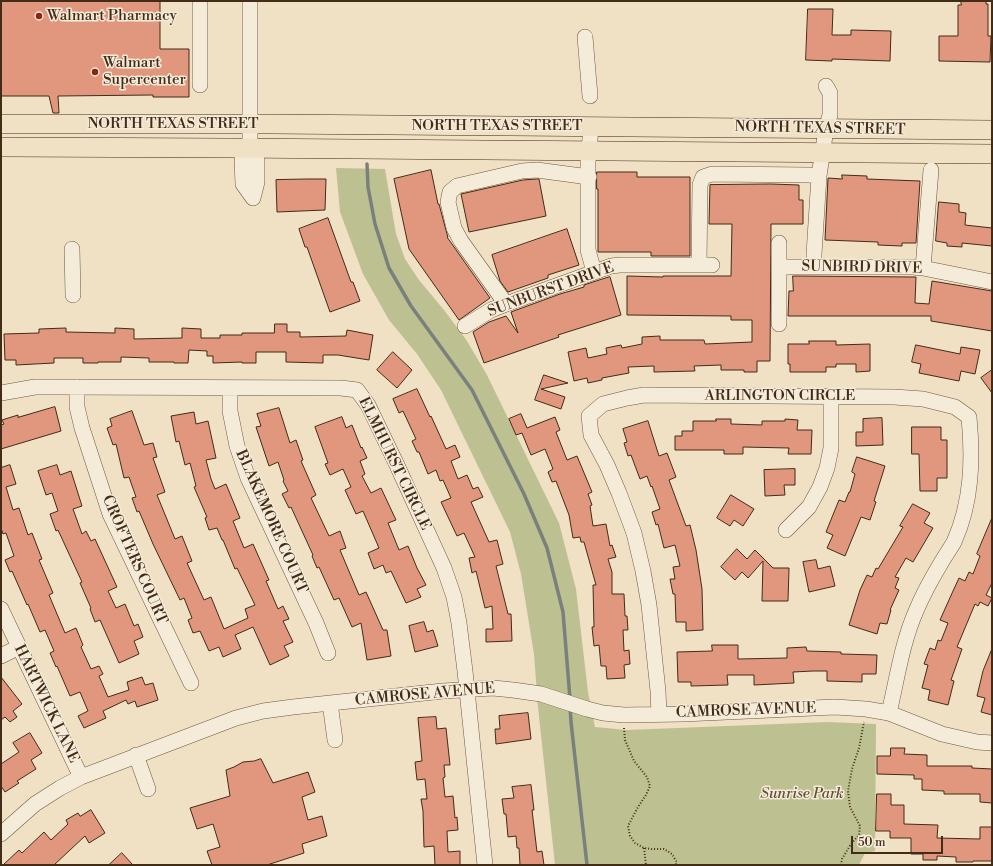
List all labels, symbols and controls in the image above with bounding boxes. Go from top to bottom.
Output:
place label: Walmart Pharmacy [47,7,177,25]
marker: Walmart Pharmacy [34,11,44,21]
place label: Walmart Supercenter [103,54,186,89]
marker: Walmart Supercenter [90,67,100,77]
street label: NORTH TEXAS STREET [87,115,259,133]
street label: NORTH TEXAS STREET [411,117,583,135]
street label: NORTH TEXAS STREET [734,119,906,139]
street label: SUNBIRD DRIVE [801,258,923,278]
street label: SUNBURST DRIVE [485,259,617,321]
street label: ARLINGTON CIRCLE [705,387,855,405]
street label: ELMHURST CIRCLE [354,395,434,533]
street label: BLAKEMORE COURT [231,447,311,597]
street label: CROFTERS COURT [97,493,171,627]
street label: HARTWICK LANE [10,642,82,766]
street label: CAMROSE AVENUE [354,680,496,710]
street label: CAMROSE AVENUE [675,700,817,722]
park label: Sunrise Park [760,785,844,803]
scale bar [853,828,945,854]
text: 50 m [858,835,886,850]

